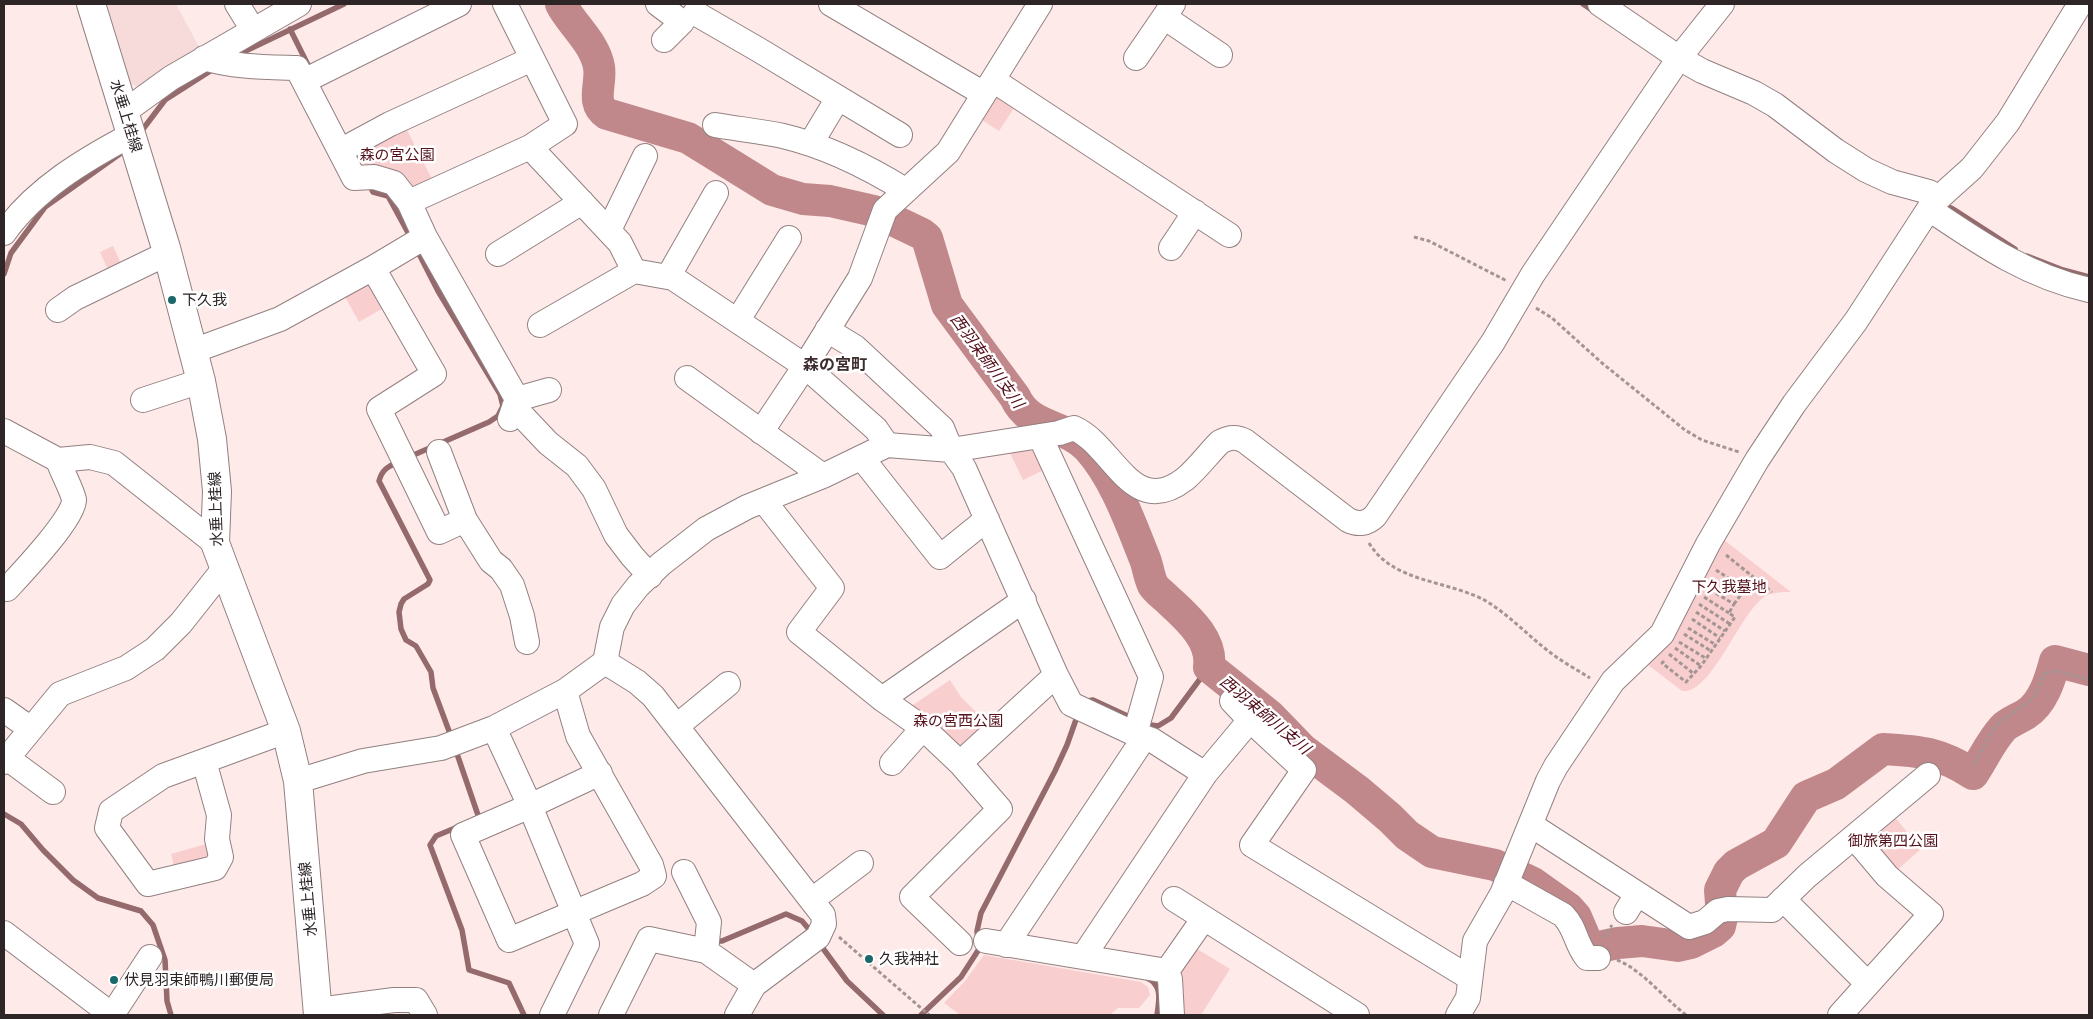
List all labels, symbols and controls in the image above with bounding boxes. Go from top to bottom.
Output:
street label: 水垂上桂線 [106,78,146,154]
park label: 森の宮公園 [360,146,434,164]
place label: 下久我 [182,291,227,309]
marker: 下久我 [166,294,178,306]
water label: 西羽束師川支川 [946,310,1028,412]
district label: 森の宮町 [803,355,867,375]
street label: 水垂上桂線 [206,471,226,547]
park label: 下久我墓地 [1692,578,1766,596]
water label: 西羽束師川支川 [1216,672,1314,758]
park label: 森の宮西公園 [913,712,1003,730]
park label: 御旅第四公園 [1848,832,1938,850]
street label: 水垂上桂線 [296,861,320,937]
place label: 久我神社 [879,950,939,968]
marker: 久我神社 [863,953,875,965]
place label: 伏見羽束師鴨川郵便局 [124,971,274,989]
marker: 伏見羽束師鴨川郵便局 [108,974,120,986]

